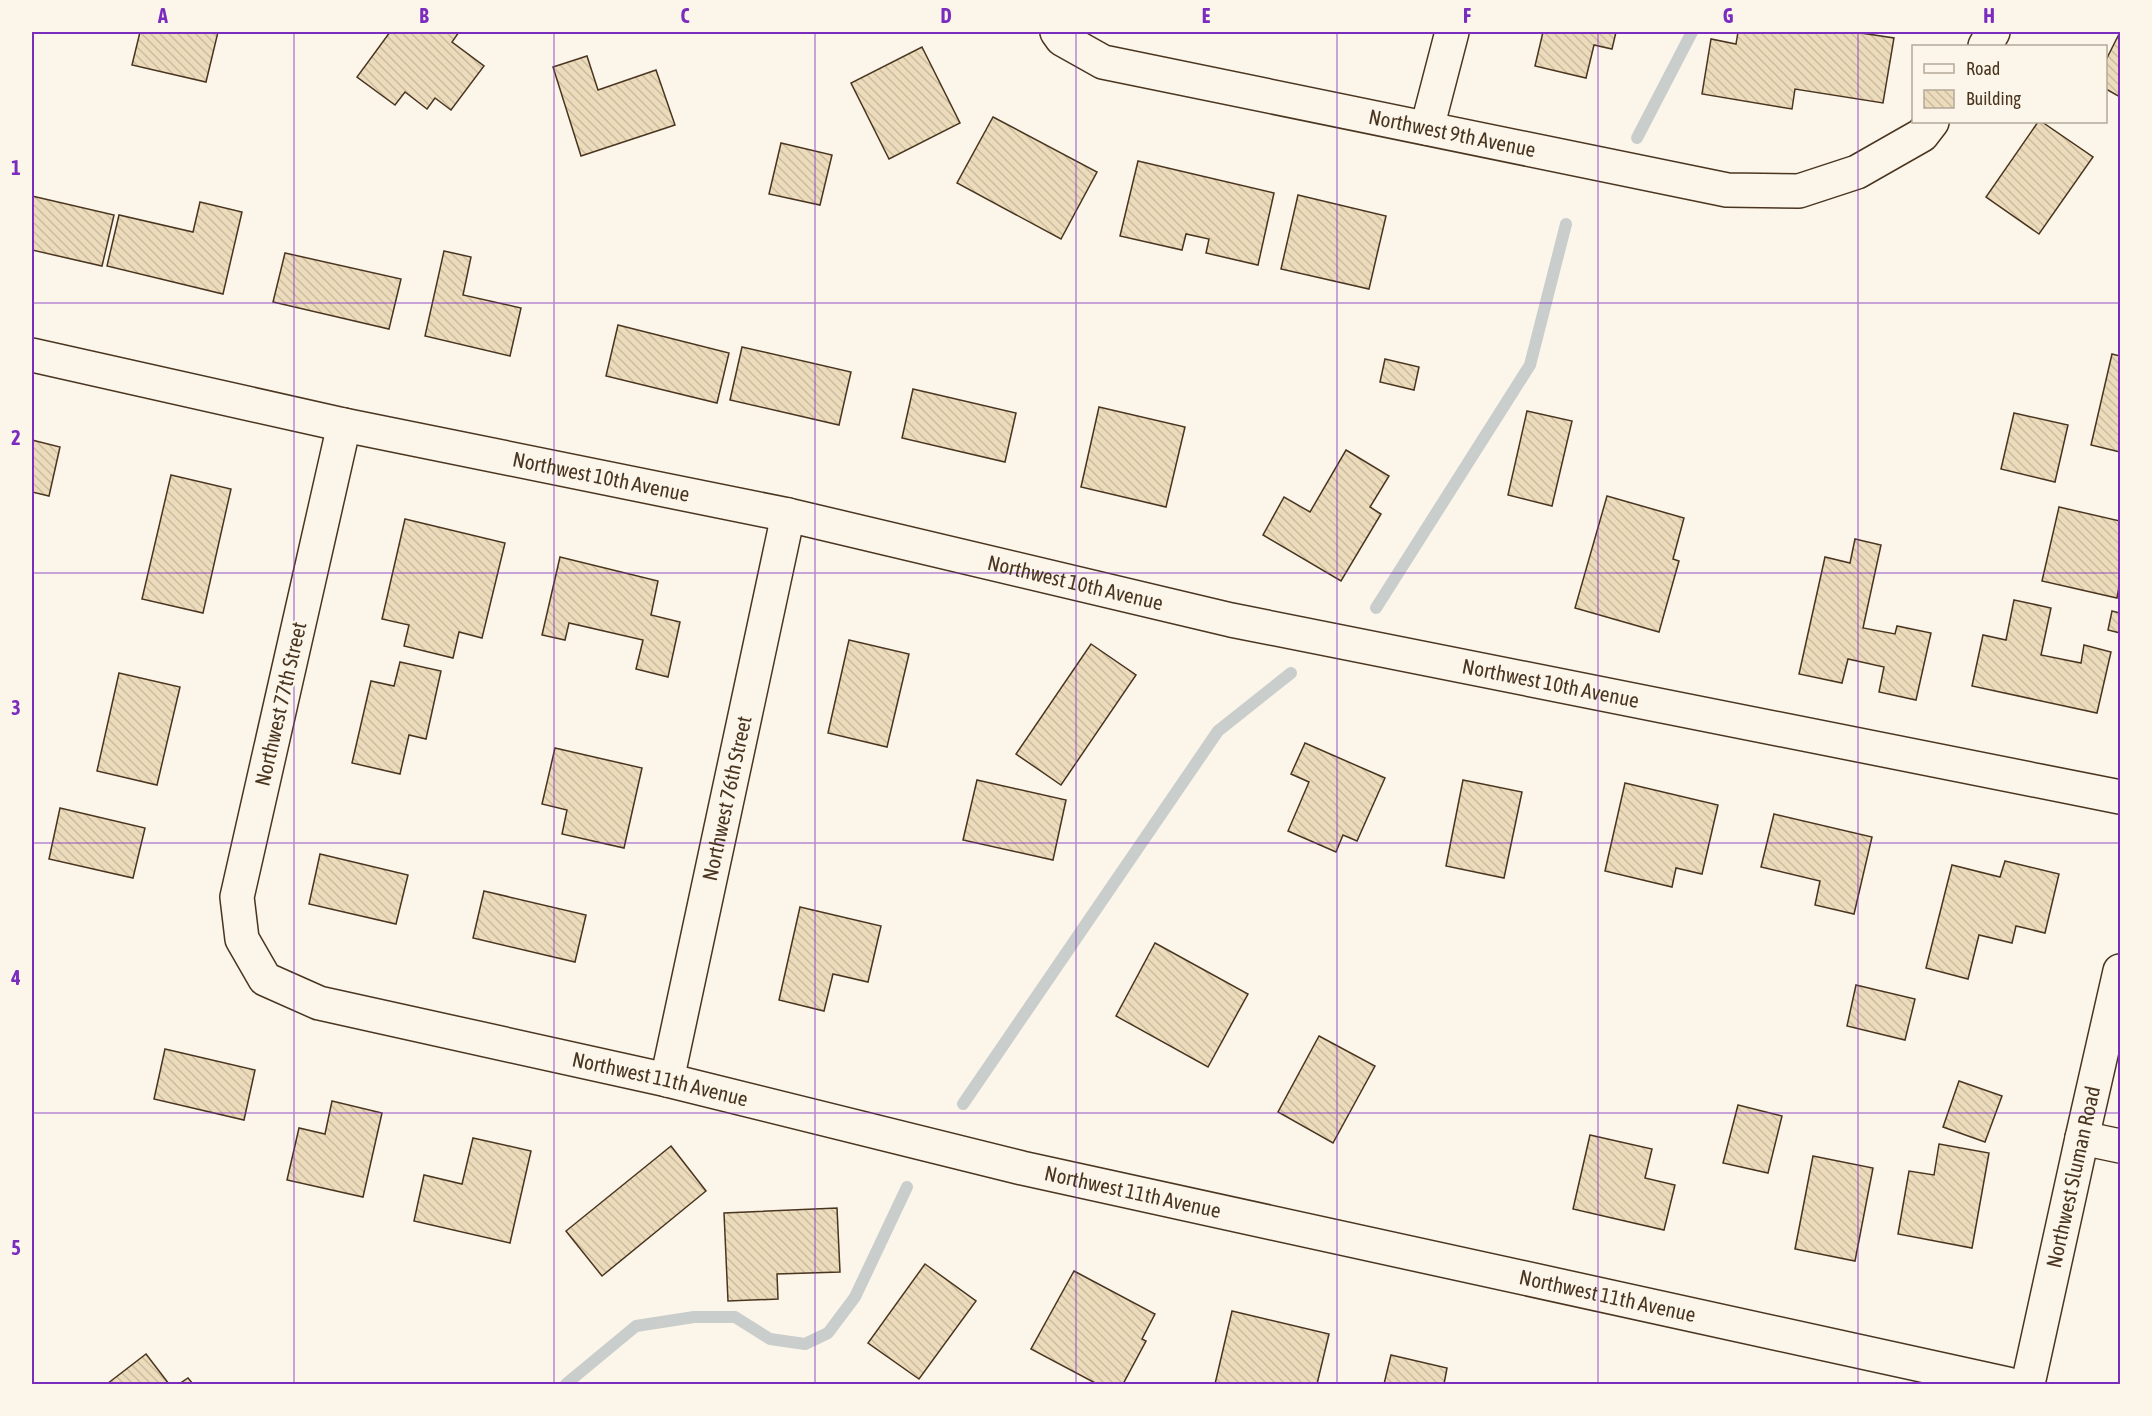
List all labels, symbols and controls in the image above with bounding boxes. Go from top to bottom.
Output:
text: A [157,4,168,27]
text: B [419,4,429,27]
text: C [681,4,690,27]
text: D [940,4,952,27]
text: E [1202,4,1211,27]
text: F [1463,4,1471,27]
text: G [1723,4,1734,27]
text: H [1983,4,1995,27]
legend [1912,45,2107,123]
text: Road [1966,58,2000,79]
text: Building [1966,88,2021,109]
street label: Northwest 9th Avenue [1367,104,1538,161]
text: 1 [11,156,21,179]
text: 2 [11,426,21,449]
street label: Northwest 10th Avenue [511,446,692,506]
street label: Northwest 10th Avenue [985,550,1166,615]
street label: Northwest 77th Street [249,619,311,788]
street label: Northwest 10th Avenue [1460,653,1641,712]
text: 3 [11,696,21,719]
street label: Northwest 76th Street [697,714,756,883]
text: 4 [10,966,21,989]
street label: Northwest 11th Avenue [570,1046,751,1111]
street label: Northwest Sluman Road [2041,1084,2104,1270]
street label: Northwest 11th Avenue [1043,1160,1223,1222]
text: 5 [11,1236,21,1259]
street label: Northwest 11th Avenue [1517,1264,1698,1326]

